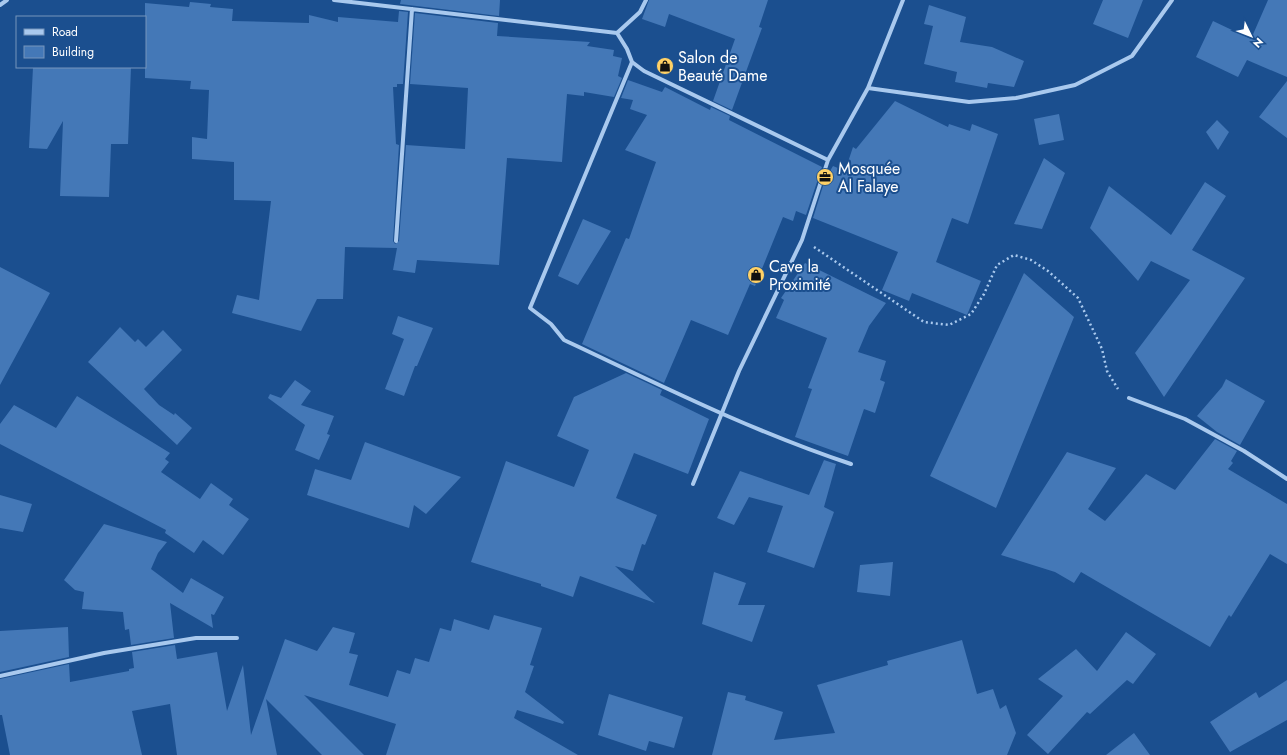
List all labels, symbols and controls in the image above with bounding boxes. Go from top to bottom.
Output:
legend [16,16,146,68]
north arrow [1231,16,1271,56]
text: Road [52,23,78,41]
text: N [1249,34,1267,51]
text: Building [52,43,94,61]
place label: Salon de Beauté Dame [678,46,767,87]
shop icon: Salon de Beauté Dame [655,56,675,76]
place label: Mosquée Al Falaye [838,157,900,198]
office icon: Mosquée Al Falaye [815,167,835,187]
place label: Cave la Proximité [769,255,831,296]
shop icon: Cave la Proximité [746,265,766,285]

